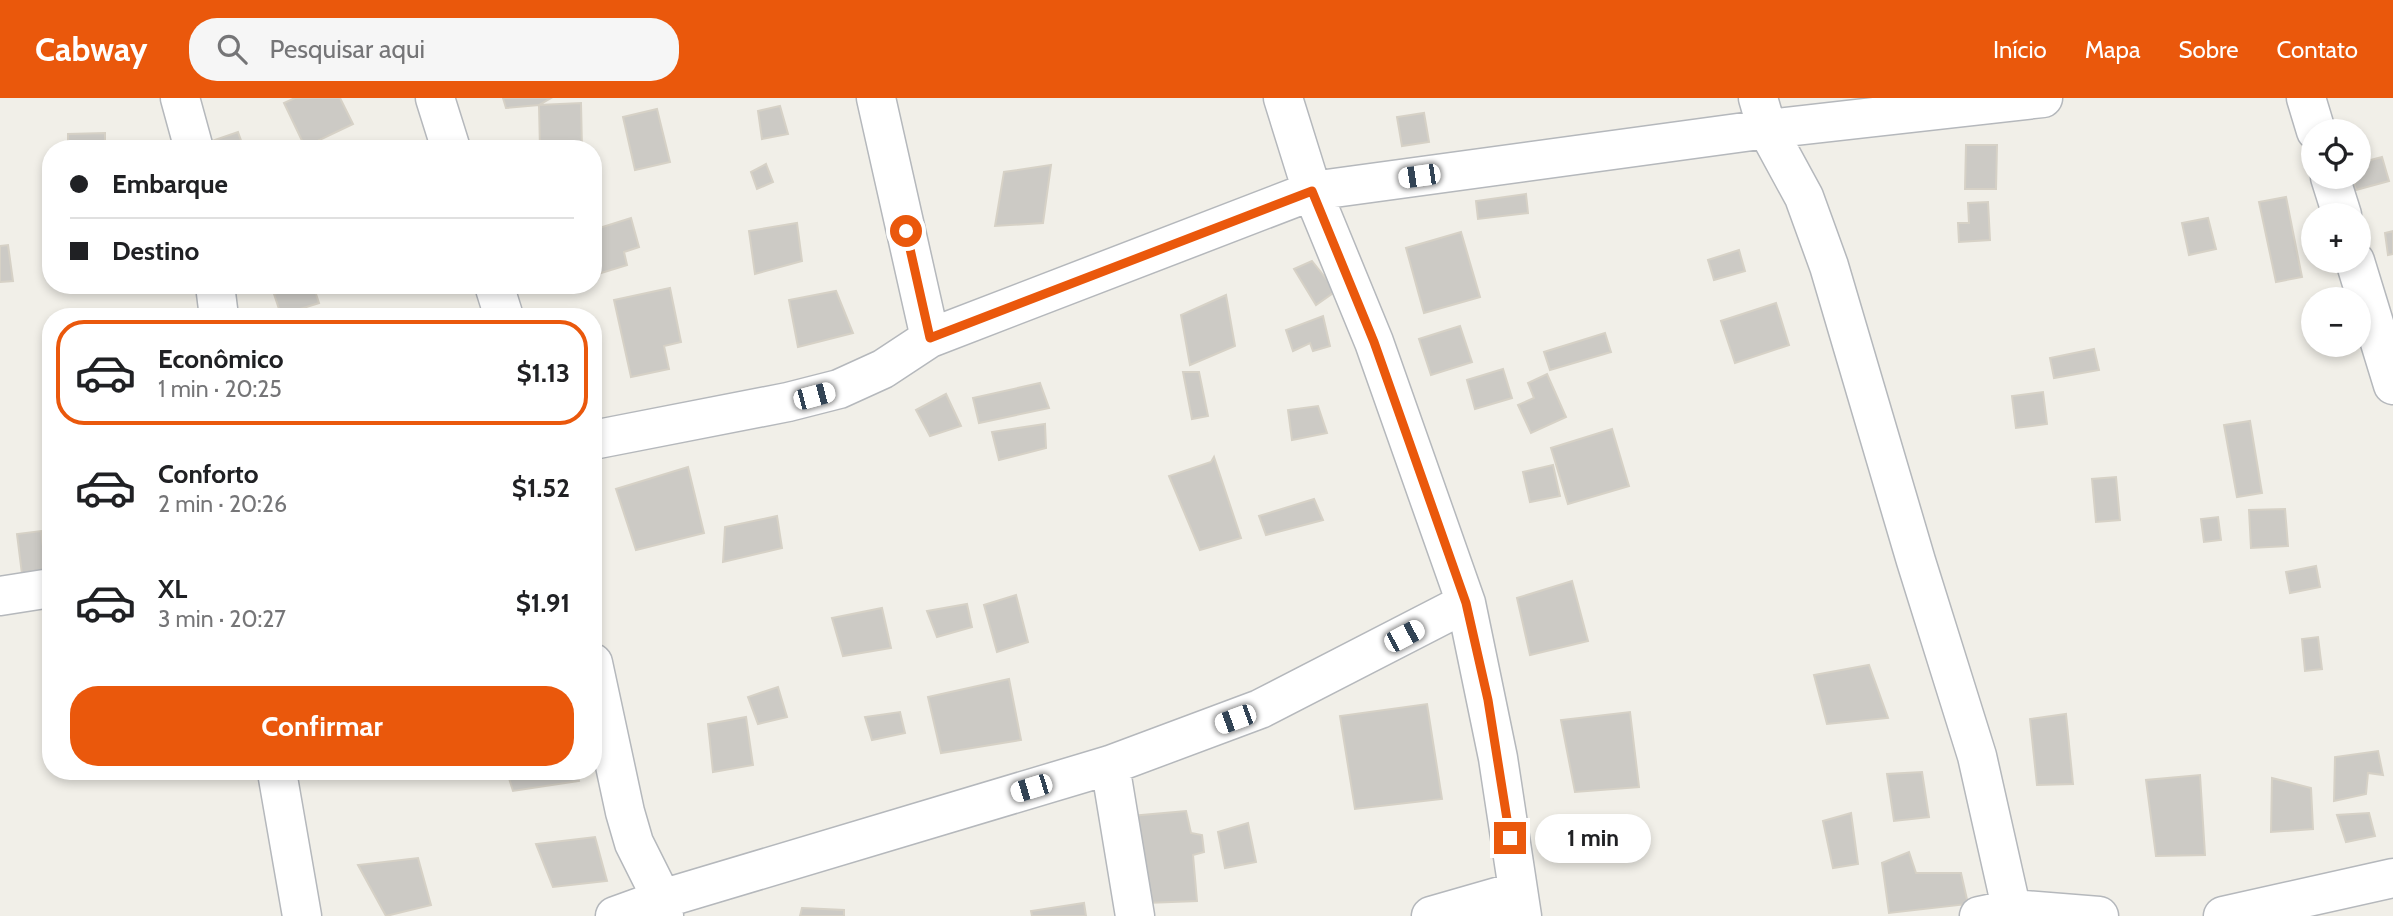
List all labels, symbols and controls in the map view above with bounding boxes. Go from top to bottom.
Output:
search box [189,18,679,81]
text: Cabway [35,29,147,69]
icon: search [213,30,251,68]
text: Pesquisar aqui [269,33,425,65]
text: Início [1993,35,2047,64]
text: Mapa [2085,35,2140,64]
text: Sobre [2178,35,2239,64]
text: Contato [2277,35,2358,64]
map controls [2301,119,2371,357]
button: locate [2301,119,2371,189]
car [1397,163,1442,189]
text: Embarque [112,168,228,200]
button: + [2301,203,2371,273]
route start [890,215,922,247]
text: Destino [112,235,199,267]
button: − [2301,287,2371,357]
icon: car [74,341,137,404]
text: Econômico [158,343,284,375]
text: $1.13 [516,357,570,389]
text: 1 min · 20:25 [158,375,282,403]
car [791,380,838,412]
icon: car [74,456,137,519]
text: Conforto [158,458,259,490]
text: $1.52 [512,472,570,504]
text: 2 min · 20:26 [158,490,287,518]
icon: car [74,571,137,634]
text: XL [158,573,187,605]
text: $1.91 [516,587,570,619]
text: 3 min · 20:27 [158,605,286,633]
car [1381,617,1428,655]
button: Confirmar [70,686,574,766]
car [1212,702,1259,736]
car [1008,772,1055,804]
callout: 1 min [1534,814,1650,862]
route end [1494,822,1526,854]
text: 1 min [1567,824,1619,852]

